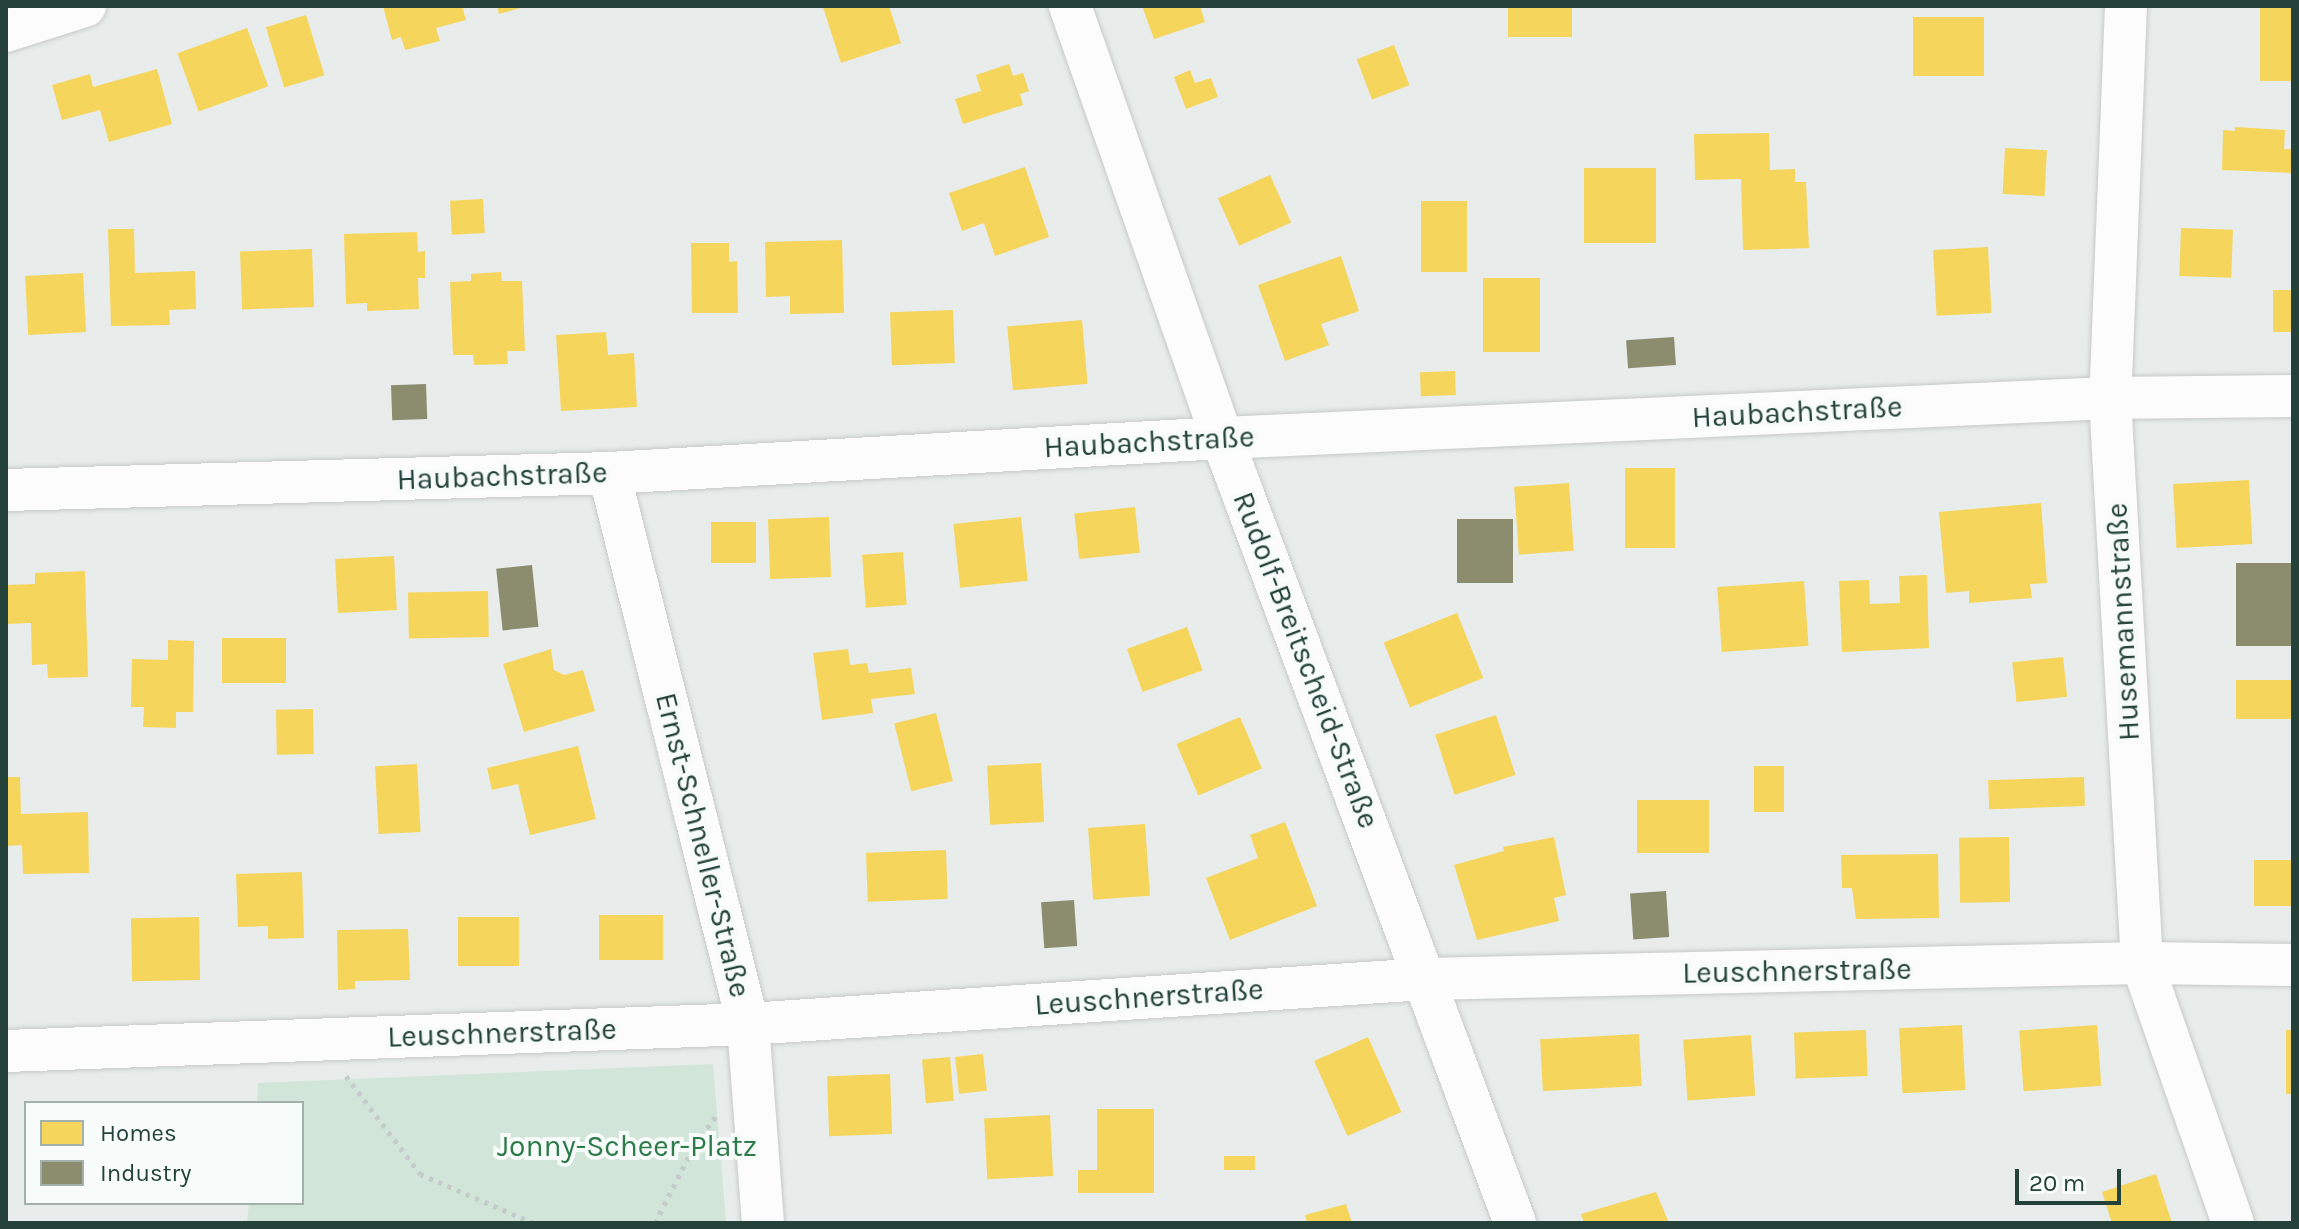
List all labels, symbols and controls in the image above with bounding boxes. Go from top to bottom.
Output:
street label: Haubachstraße [1691,389,1903,435]
street label: Haubachstraße [1043,419,1255,465]
street label: Haubachstraße [396,454,608,498]
street label: Rudolf-Breitscheid-Straße [1225,487,1387,833]
street label: Husemannstraße [2099,502,2147,742]
street label: Ernst-Schneller-Straße [648,689,758,1001]
street label: Leuschnerstraße [1682,951,1912,991]
street label: Leuschnerstraße [1033,971,1265,1023]
street label: Leuschnerstraße [387,1011,617,1055]
legend [24,1101,304,1205]
text: Homes [100,1119,177,1147]
park label: Jonny-Scheer-Platz [497,1128,757,1164]
scale bar [2019,1153,2125,1203]
text: Industry [100,1159,191,1187]
text: 20 m [2029,1169,2085,1197]

